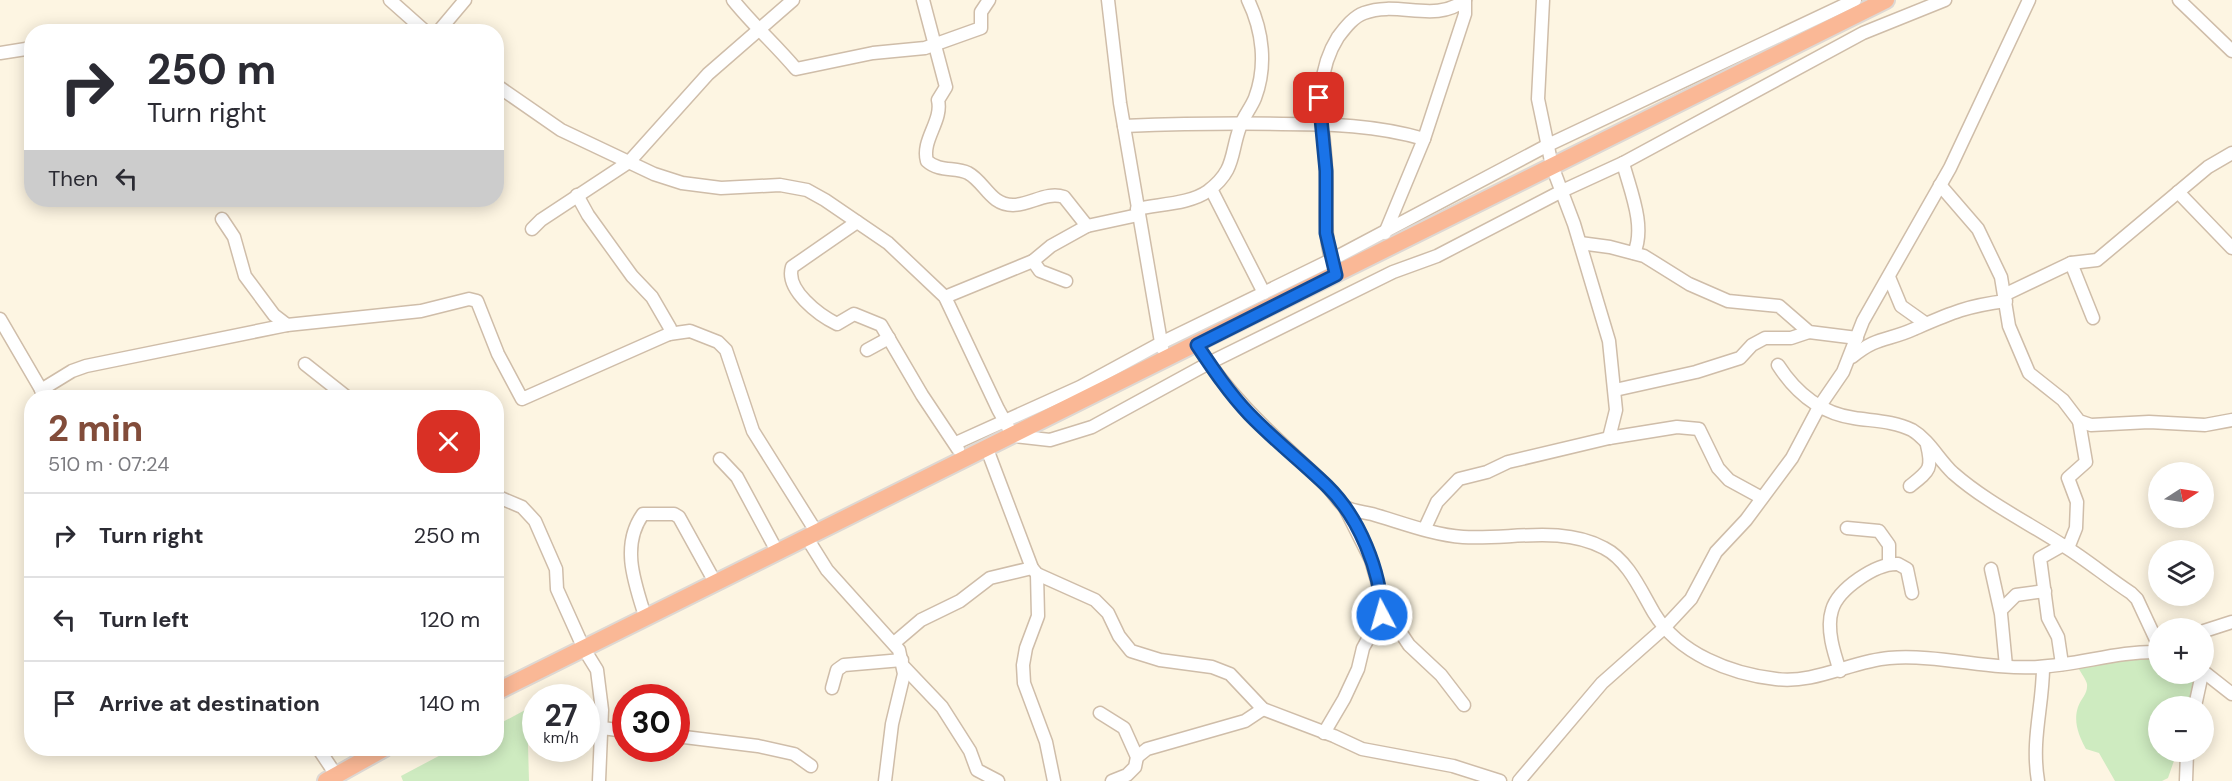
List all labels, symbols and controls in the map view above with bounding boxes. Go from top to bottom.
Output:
text: 250 m [147,42,276,97]
icon: right [48,48,126,126]
pin [1293,72,1344,123]
icon: arrive [1302,81,1335,114]
text: Turn right [147,95,267,130]
icon: left [110,162,143,195]
text: Then [48,164,98,193]
text: 2 min [48,405,143,452]
button: close [417,410,480,473]
text: 510 m · 07:24 [48,451,169,477]
north arrow [2148,462,2214,528]
map controls [2148,462,2214,762]
icon: right [48,519,81,552]
text: Turn right [99,521,204,550]
text: 250 m [413,521,480,550]
button: layers [2148,540,2214,606]
position arrow [1350,583,1414,647]
icon: left [48,603,81,636]
text: Turn left [99,605,189,634]
text: 120 m [420,605,480,634]
button: + [2148,618,2214,684]
speed limit sign: 30 [612,684,690,762]
icon: arrive [48,687,81,720]
text: Arrive at destination [99,689,320,718]
text: 140 m [419,689,480,718]
text: 27 [544,696,578,735]
button: − [2148,696,2214,762]
text: km/h [543,728,579,748]

